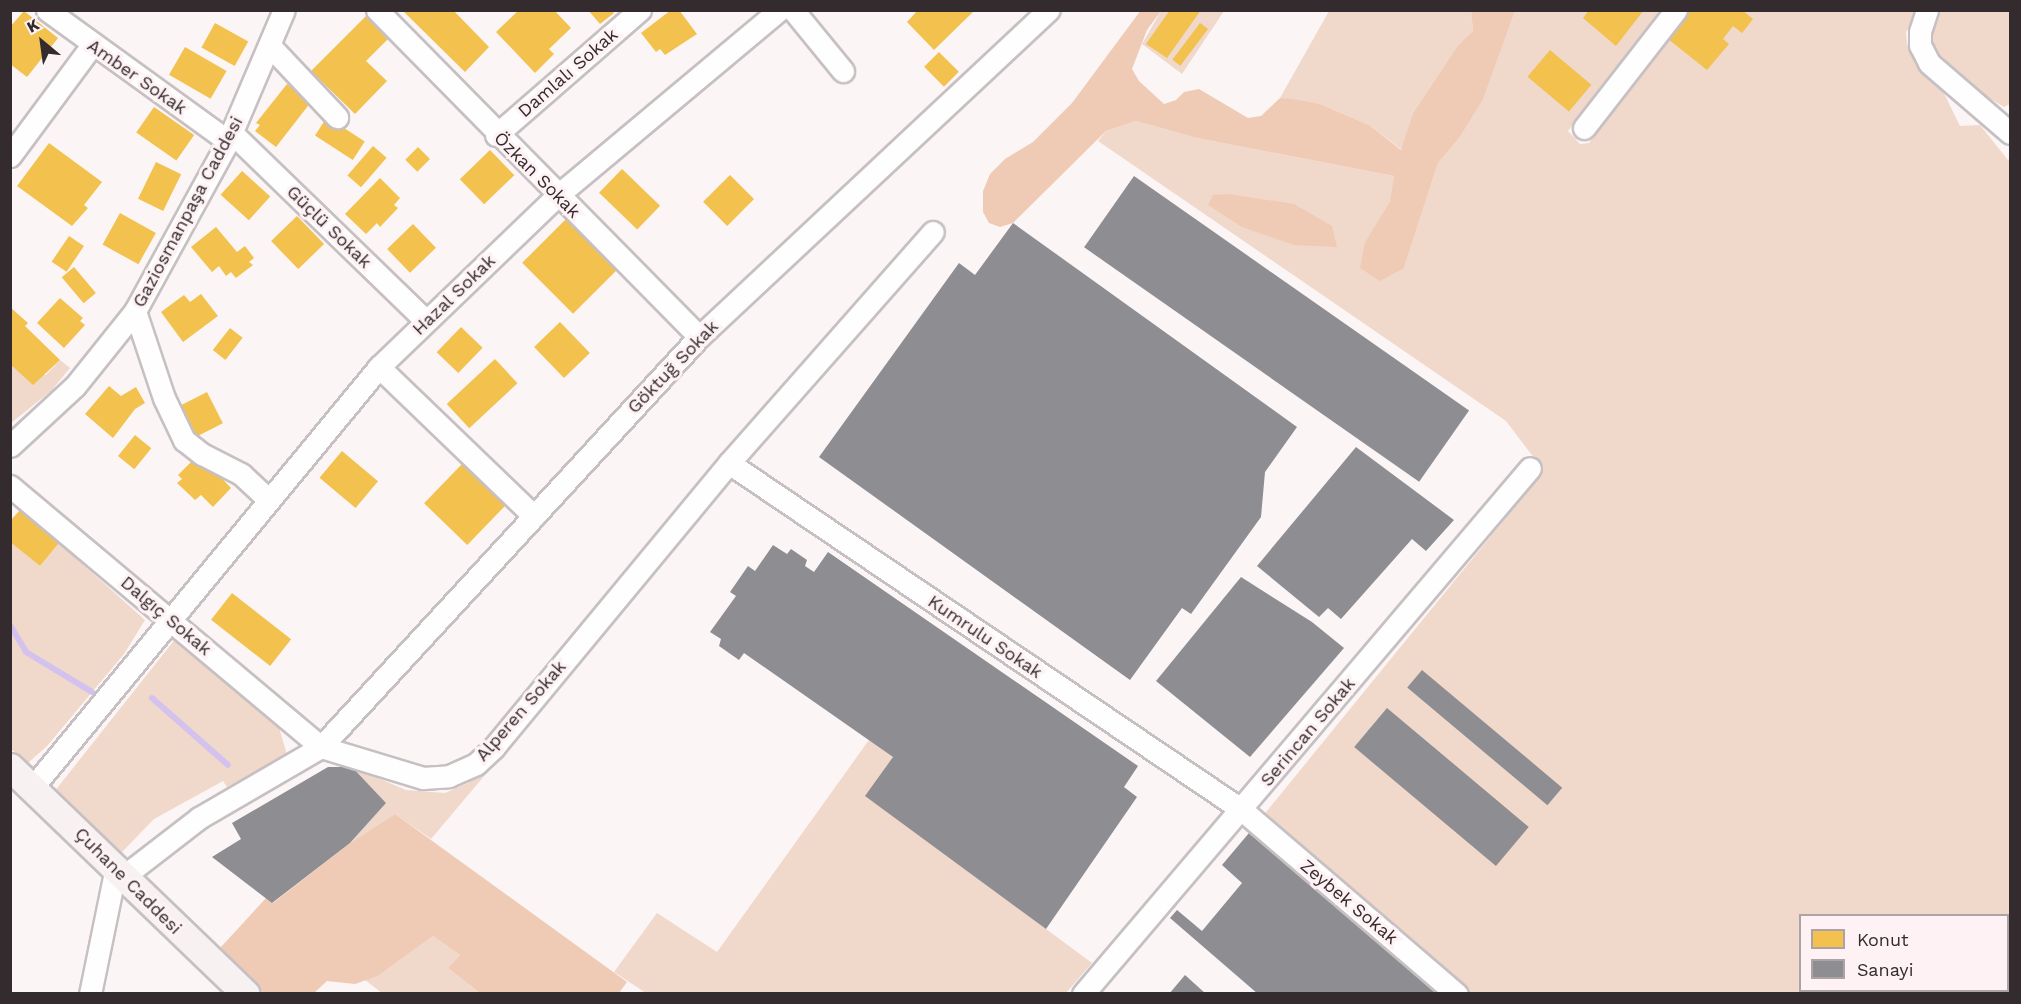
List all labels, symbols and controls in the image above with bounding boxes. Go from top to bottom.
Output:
north arrow [12,12,72,72]
text: K [24,15,42,37]
street label: Damlalı Sokak [514,24,622,122]
street label: Amber Sokak [83,35,191,119]
street label: Gaziosmanpaşa Caddesi [128,113,248,311]
street label: Özkan Sokak [489,127,585,223]
street label: Güçlü Sokak [282,181,376,273]
street label: Hazal Sokak [408,250,500,340]
street label: Göktuğ Sokak [623,316,723,418]
street label: Dalgıç Sokak [116,572,216,660]
street label: Kumrulu Sokak [924,591,1046,683]
street label: Alperen Sokak [471,656,571,766]
street label: Serincan Sokak [1256,673,1360,791]
street label: Çuhane Caddesi [70,823,186,939]
street label: Zeybek Sokak [1296,855,1402,949]
legend [1799,914,2009,992]
text: Konut [1857,929,1909,950]
text: Sanayi [1857,959,1913,980]

